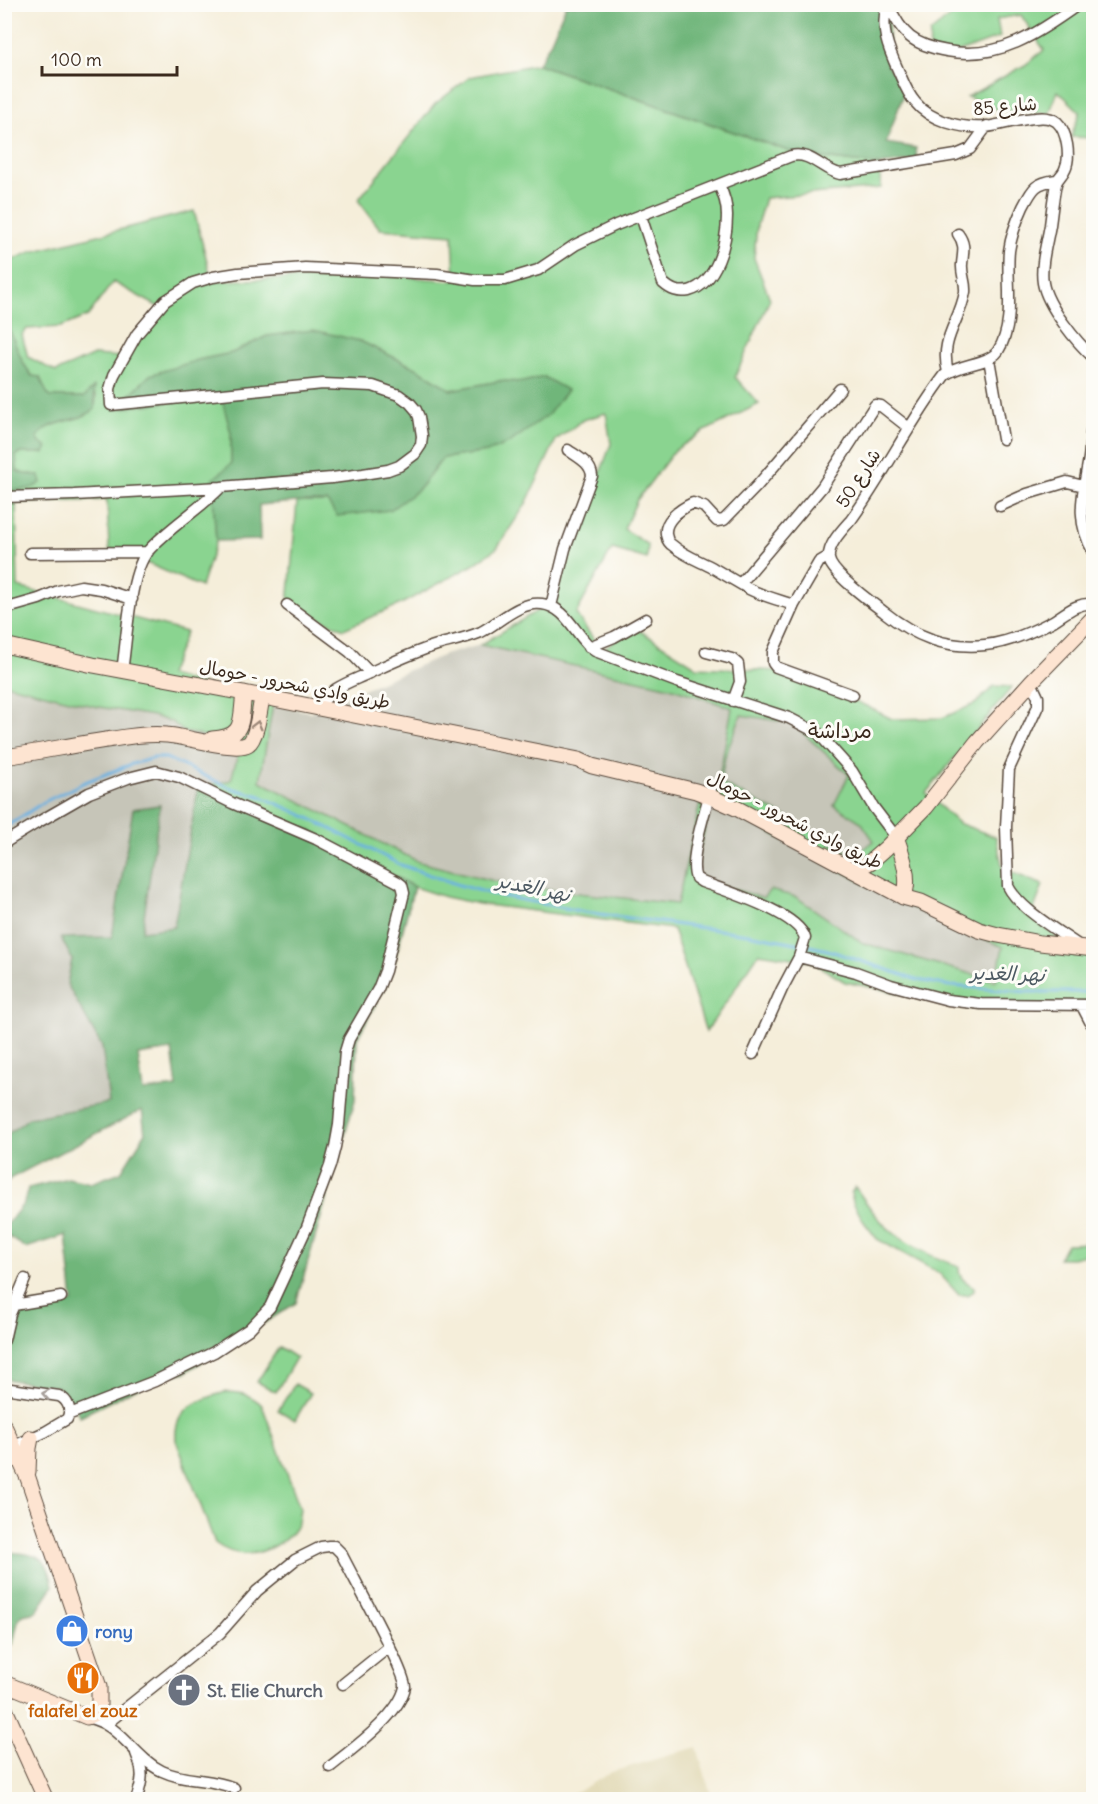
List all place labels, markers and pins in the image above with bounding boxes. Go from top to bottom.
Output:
shop icon: rony [54,1613,90,1649]
place label: rony [95,1620,133,1643]
restaurant icon: falafel el zouz [65,1660,101,1696]
church icon: St. Elie Church [166,1672,202,1708]
place label: St. Elie Church [207,1679,323,1702]
place label: falafel el zouz [28,1699,138,1722]

